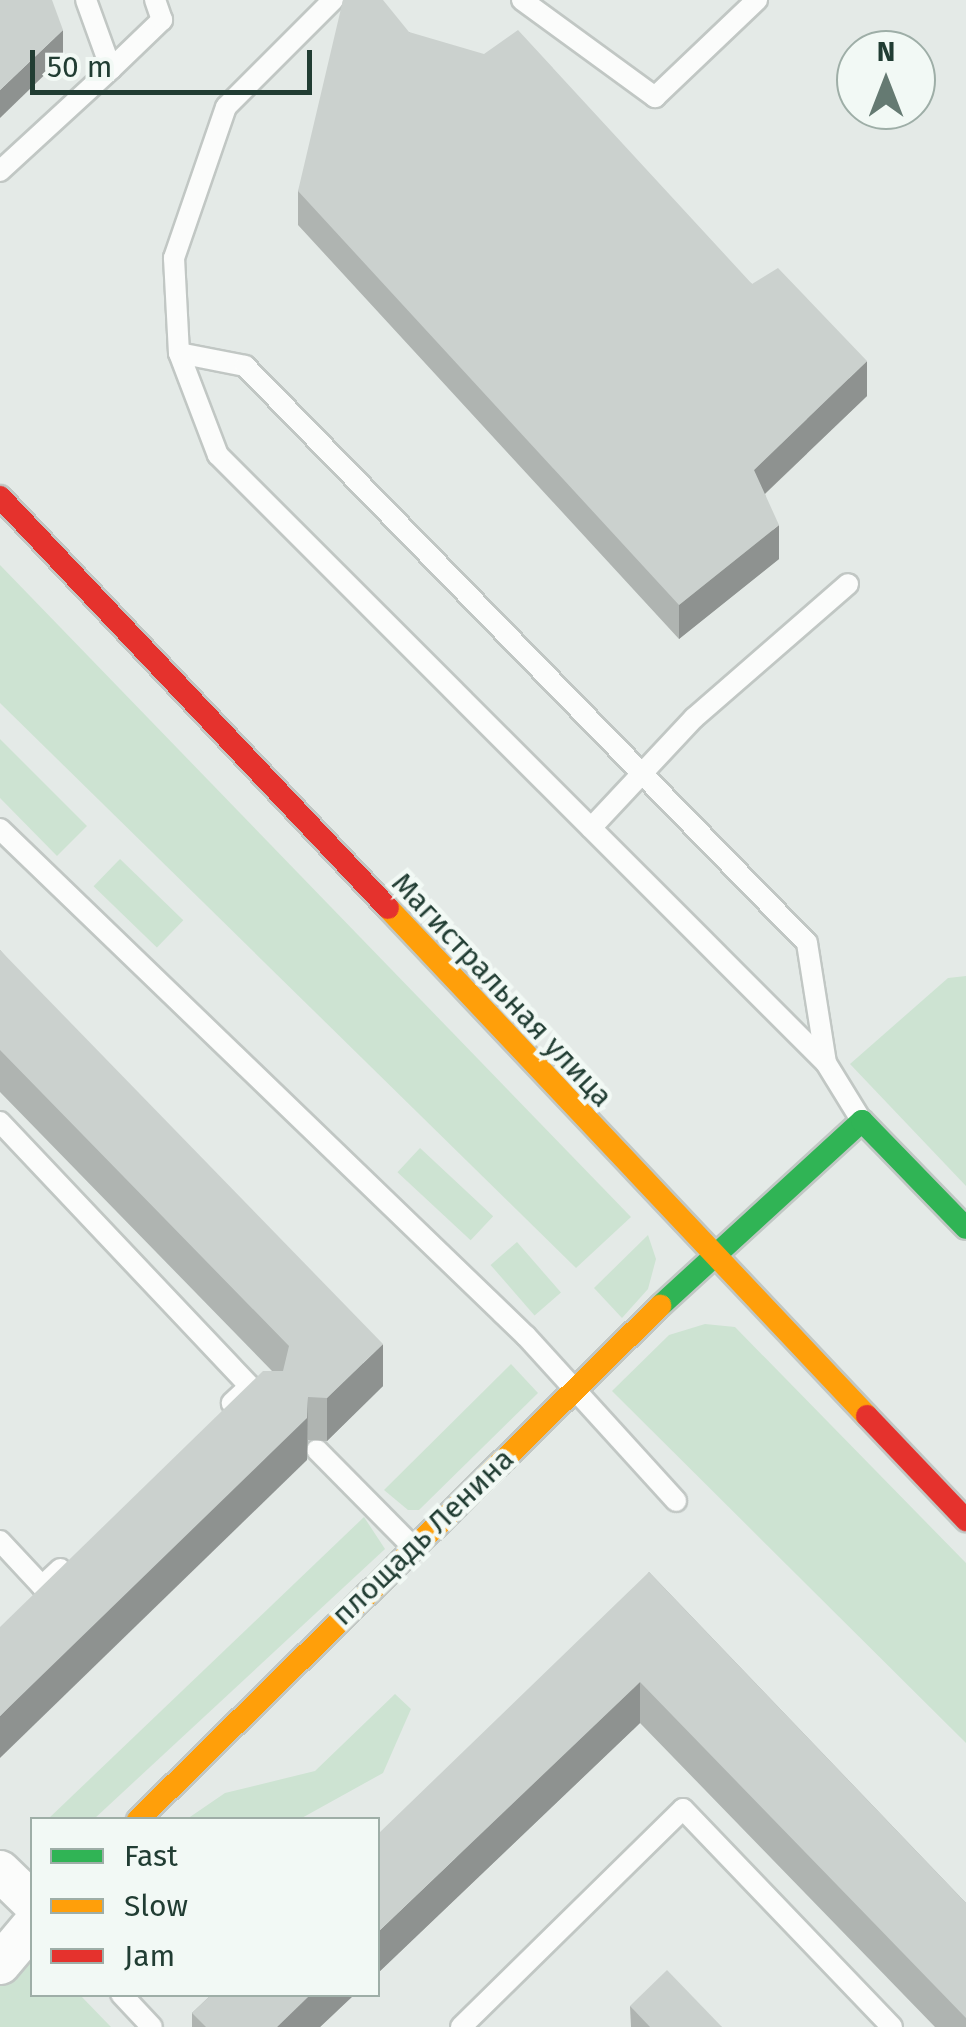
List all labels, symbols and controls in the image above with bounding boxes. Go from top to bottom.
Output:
scale bar [35,30,318,92]
north arrow [836,30,936,130]
text: N [877,35,895,68]
text: 50 m [47,49,112,85]
street label: Магистральная улица [384,865,620,1115]
street label: площадь Ленина [325,1441,521,1633]
legend [30,1817,380,1997]
text: Fast [124,1838,178,1874]
text: Slow [124,1888,188,1924]
text: Jam [124,1938,175,1974]

